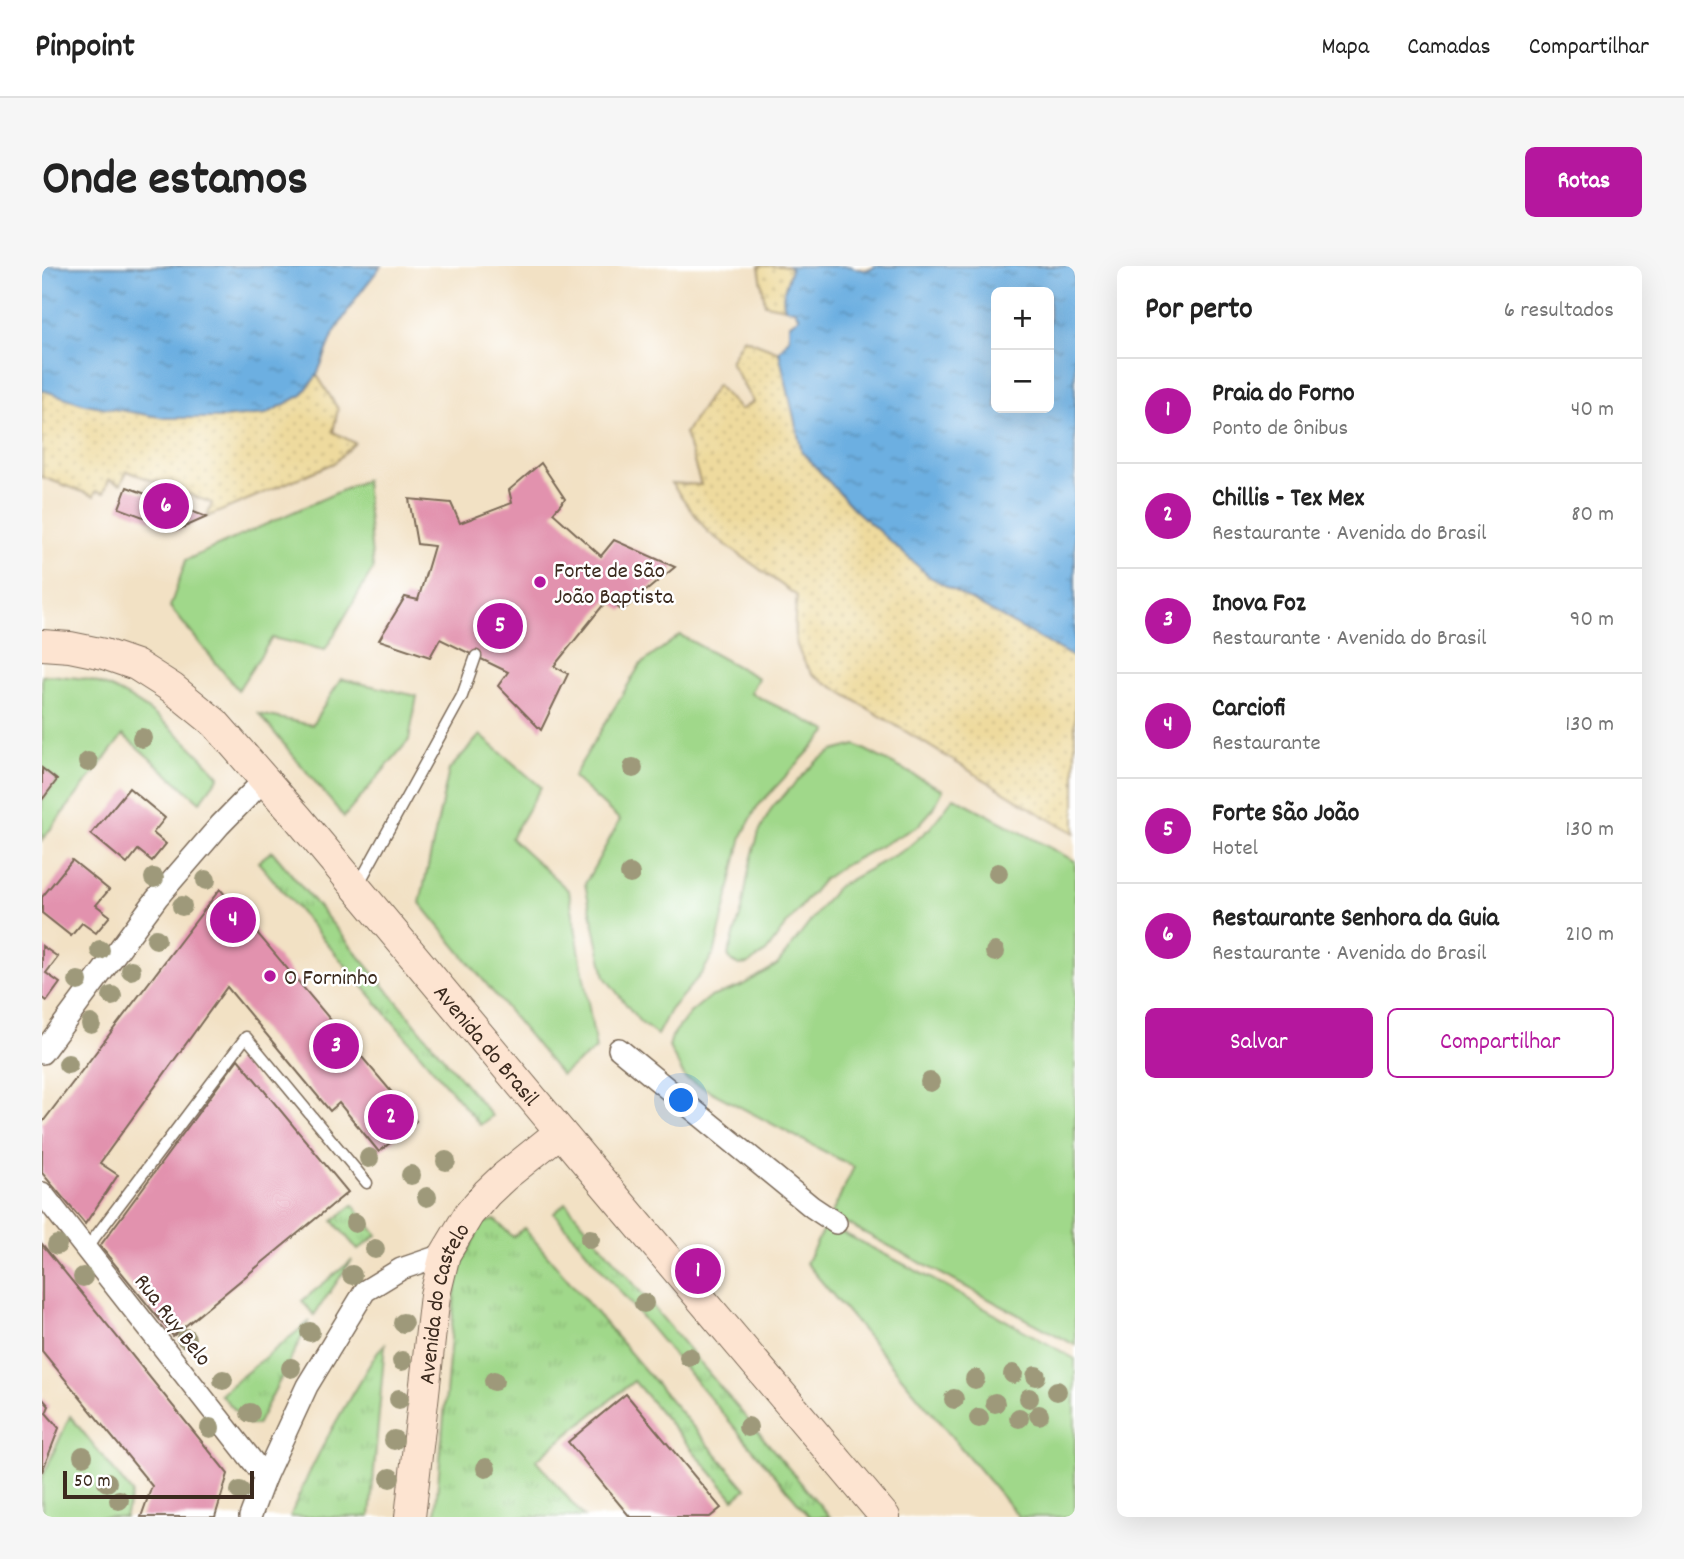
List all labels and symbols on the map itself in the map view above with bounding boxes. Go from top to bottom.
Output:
pin: 6 [143,480,189,532]
place label: Forte de São João Baptista [554,556,675,615]
marker: Forte de São João Baptista [532,574,548,590]
pin: 5 [477,600,523,652]
pin: 4 [210,894,256,946]
place label: O Forninho [284,963,378,996]
marker: O Forninho [262,968,278,984]
street label: Avenida do Brasil [424,978,546,1115]
pin: 3 [313,1020,359,1072]
your location [664,1083,698,1117]
pin: 2 [368,1091,414,1143]
street label: Avenida do Castelo [412,1218,480,1386]
pin: 1 [675,1245,721,1297]
street label: Rua Ruy Belo [124,1268,218,1374]
scale bar [63,1468,254,1500]

